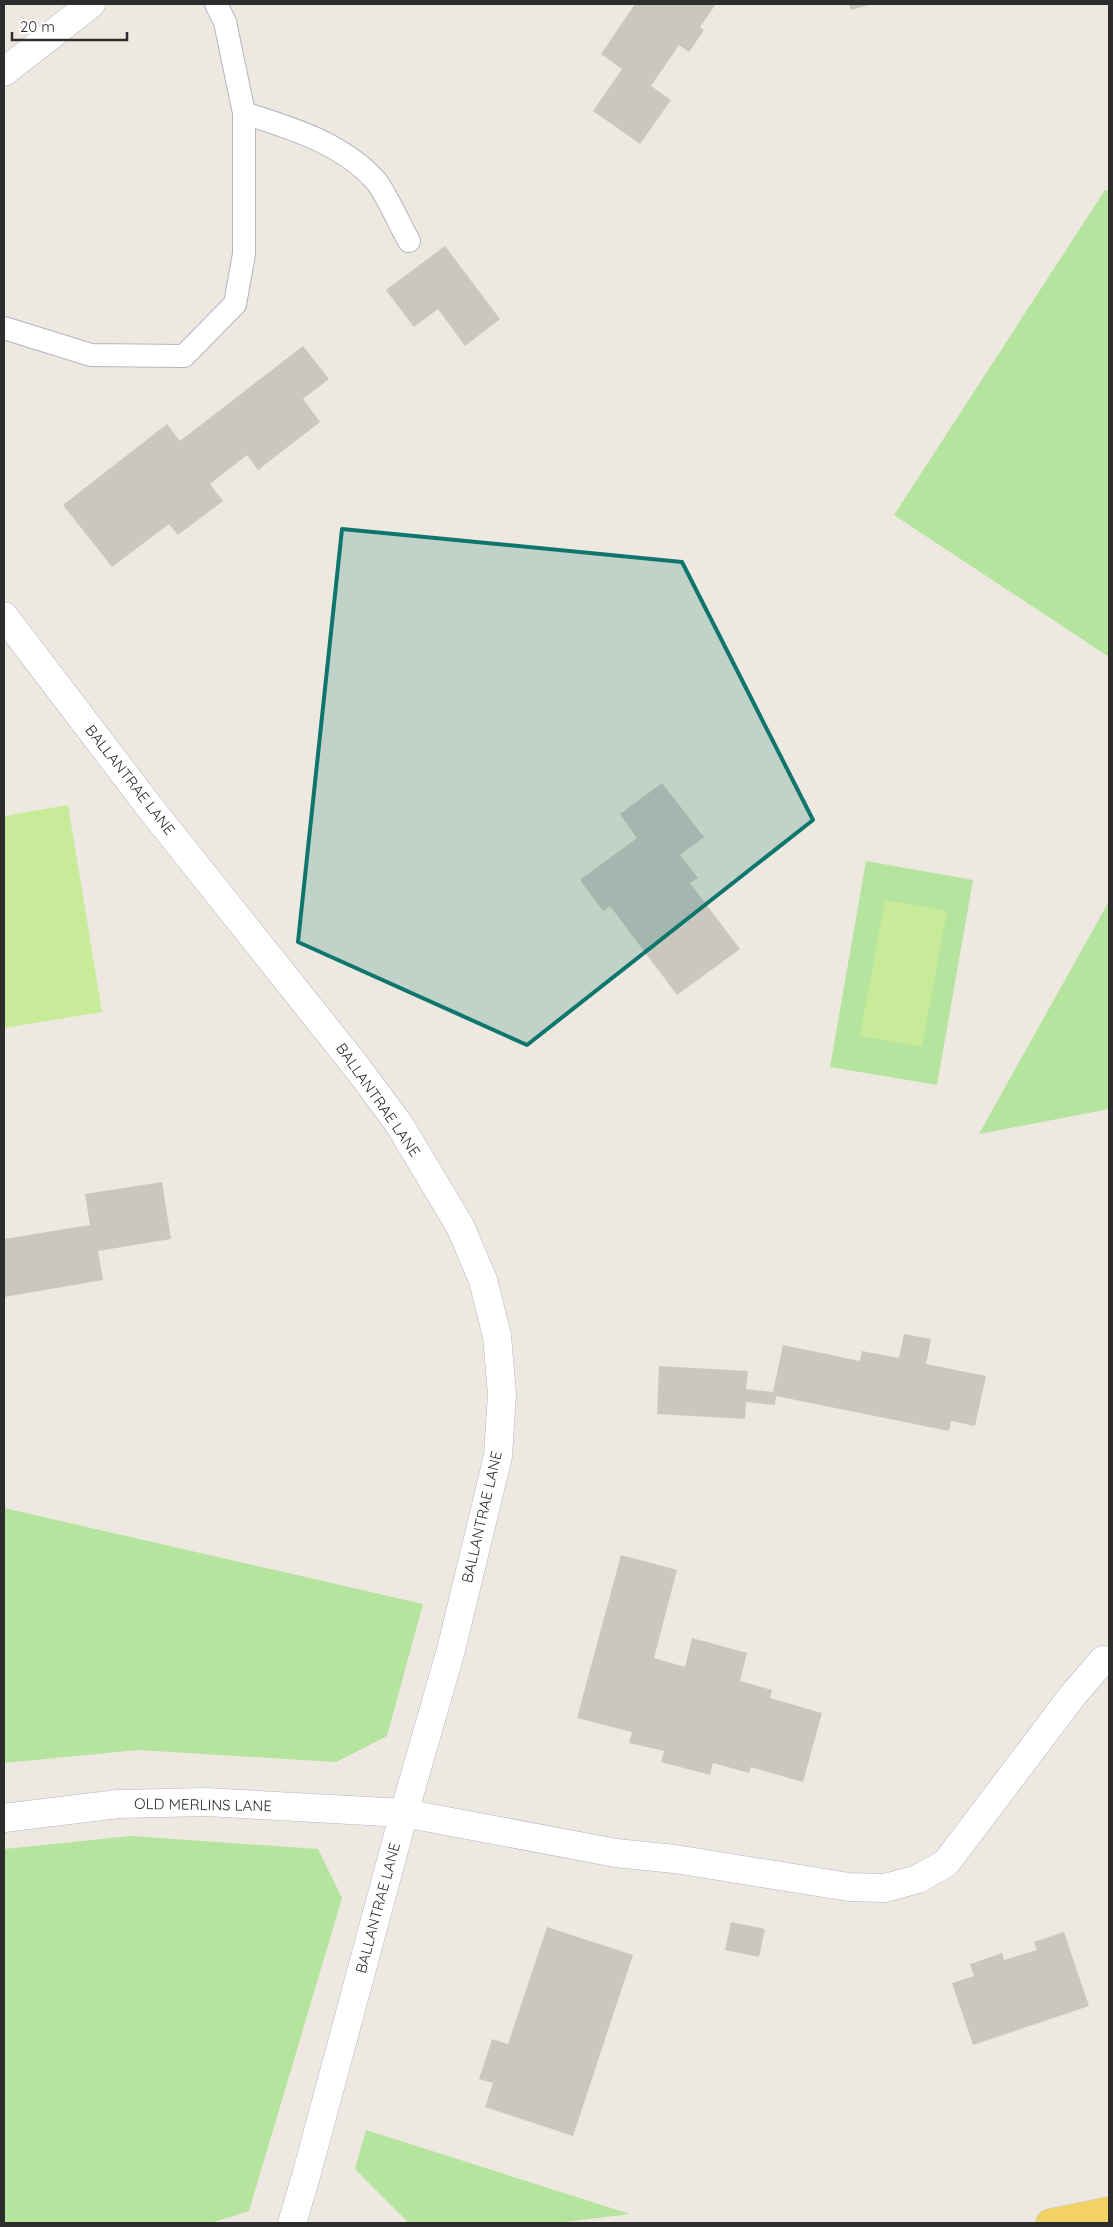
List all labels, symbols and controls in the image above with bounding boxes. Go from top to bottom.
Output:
scale bar [12,10,128,42]
text: 20 m [20,17,55,36]
street label: BALLANTRAE LANE [81,721,179,839]
street label: BALLANTRAE LANE [332,1039,425,1160]
street label: BALLANTRAE LANE [457,1449,506,1585]
street label: OLD MERLINS LANE [134,1794,272,1815]
street label: BALLANTRAE LANE [351,1840,404,1975]

